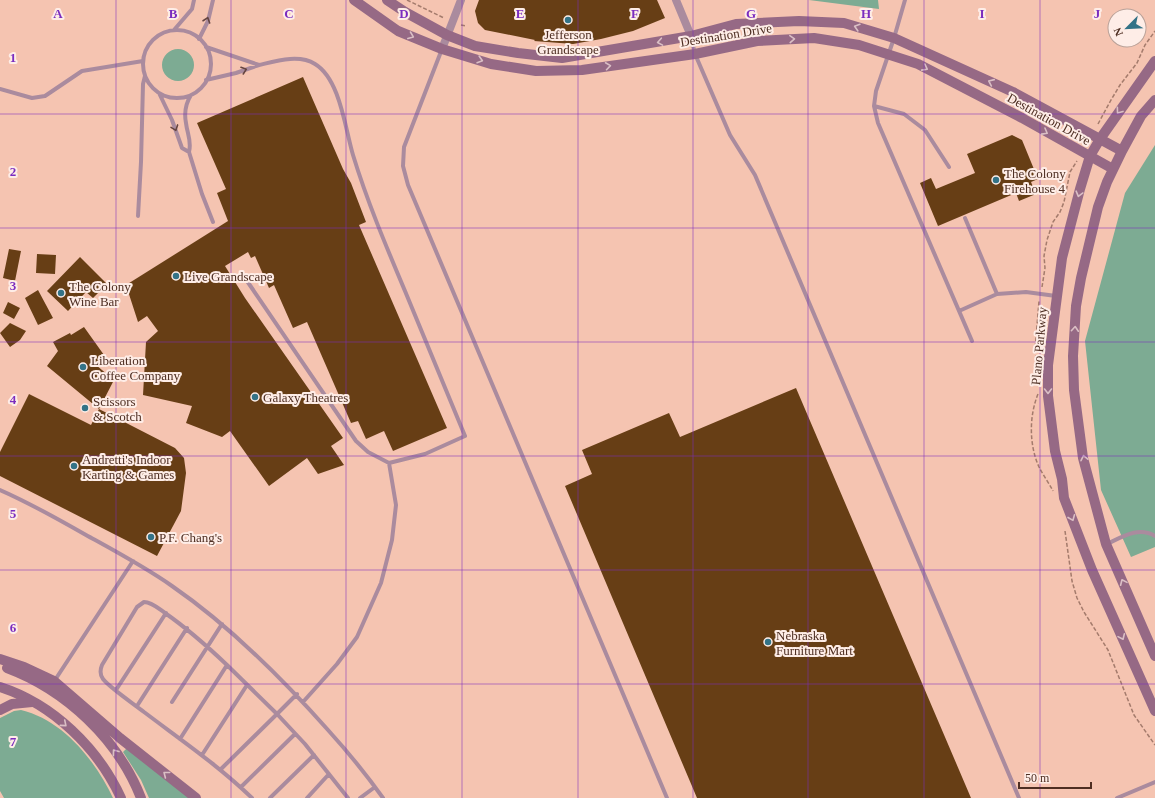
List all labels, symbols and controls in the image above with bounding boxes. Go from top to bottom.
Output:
text: A [53,6,63,21]
text: B [169,6,178,21]
text: C [284,6,294,21]
text: D [399,6,409,21]
text: E [516,6,524,21]
text: F [631,6,639,21]
text: G [746,6,756,21]
text: H [861,6,871,21]
text: I [979,6,985,21]
text: J [1094,6,1101,21]
north arrow [1107,8,1147,48]
marker: Jefferson Grandscape [563,15,573,25]
one-way arrow [203,16,211,23]
street label: Destination Drive [679,20,773,50]
one-way arrow [854,23,861,32]
text: N [1111,26,1125,38]
place label: Jefferson Grandscape [537,27,599,57]
one-way arrow [406,31,414,39]
one-way arrow [789,35,795,43]
one-way arrow [657,37,663,45]
text: 1 [10,50,16,65]
one-way arrow [476,55,483,64]
one-way arrow [605,62,611,71]
one-way arrow [921,63,928,70]
one-way arrow [240,66,247,75]
one-way arrow [987,79,995,87]
street label: Destination Drive [1005,90,1093,148]
one-way arrow [1117,107,1124,114]
one-way arrow [170,125,179,132]
one-way arrow [1041,127,1049,134]
text: 2 [10,164,16,179]
place label: The Colony Firehouse 4 [1004,166,1066,196]
marker: The Colony Firehouse 4 [991,175,1001,185]
one-way arrow [1075,190,1084,197]
place label: Live Grandscape [184,269,273,284]
marker: Live Grandscape [171,271,181,281]
text: 3 [10,278,17,293]
place label: The Colony Wine Bar [69,279,131,309]
marker: The Colony Wine Bar [56,288,66,298]
street label: Plano Parkway [1028,306,1050,386]
one-way arrow [1070,326,1079,332]
place label: Liberation Coffee Company [91,353,180,383]
marker: Liberation Coffee Company [78,362,88,372]
one-way arrow [1044,388,1052,394]
place label: Galaxy Theatres [263,390,348,405]
text: 4 [10,392,17,407]
marker: Galaxy Theatres [250,392,260,402]
place label: Scissors & Scotch [93,394,142,424]
marker: Scissors & Scotch [80,403,90,413]
place label: Andretti's Indoor Karting & Games [82,452,174,482]
one-way arrow [1080,455,1088,461]
marker: Andretti's Indoor Karting & Games [69,461,79,471]
text: 5 [10,506,17,521]
one-way arrow [1067,513,1075,521]
place label: P.F. Chang's [159,530,222,545]
marker: P.F. Chang's [146,532,156,542]
one-way arrow [1119,578,1127,585]
text: 6 [10,620,17,635]
place label: Nebraska Furniture Mart [776,628,853,658]
one-way arrow [1118,634,1126,641]
marker: Nebraska Furniture Mart [763,637,773,647]
one-way arrow [60,719,67,726]
text: 7 [10,734,17,749]
one-way arrow [112,749,120,756]
scale bar [1019,764,1091,790]
one-way arrow [163,771,170,778]
text: 50 m [1025,771,1050,785]

